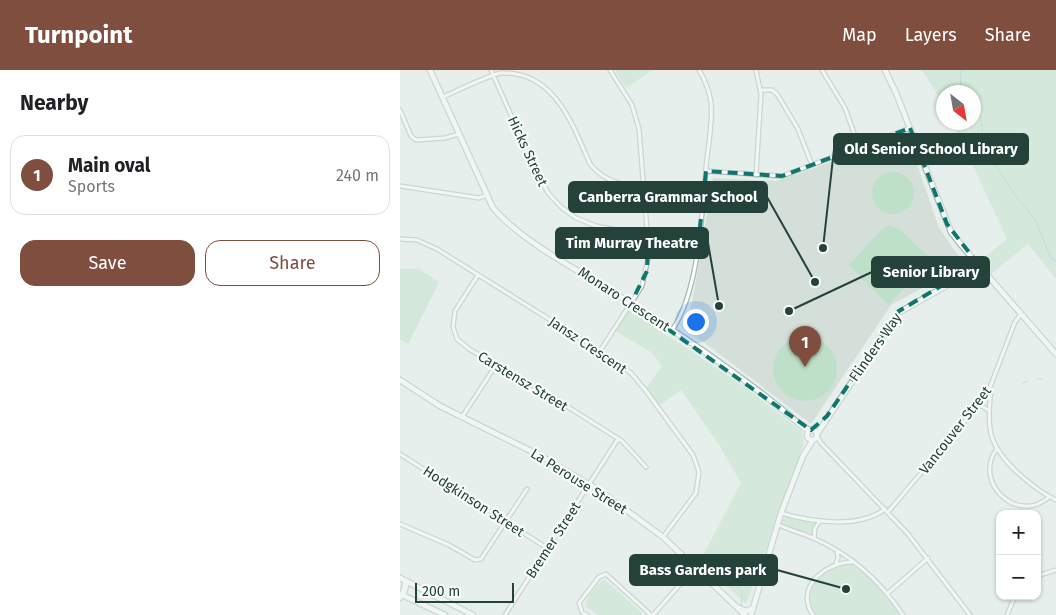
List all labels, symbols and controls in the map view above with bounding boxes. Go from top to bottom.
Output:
text: Turnpoint [25,21,132,49]
text: Map [842,24,877,46]
text: Layers [905,24,957,46]
text: Share [985,24,1031,46]
north arrow [936,85,981,130]
text: Nearby [20,90,88,116]
street label: Hicks Street [504,113,552,190]
callout: Old Senior School Library [834,134,1028,164]
text: Old Senior School Library [844,140,1018,158]
text: Main oval [68,154,150,177]
text: 1 [33,166,41,185]
text: 240 m [336,166,379,185]
text: Sports [68,177,115,196]
callout: Canberra Grammar School [569,182,767,212]
text: Canberra Grammar School [579,188,758,206]
callout: Tim Murray Theatre [556,228,708,258]
text: Tim Murray Theatre [566,234,698,252]
button: Save [20,240,195,286]
button: Share [205,240,380,286]
callout: Senior Library [872,257,989,287]
street label: Monaro Crescent [575,263,674,336]
text: Senior Library [883,263,979,281]
your location [683,309,709,335]
street label: Flinders Way [846,310,905,385]
street label: Jansz Crescent [545,313,631,378]
pin: 1 [789,326,821,367]
street label: Carstensz Street [475,348,572,415]
street label: Vancouver Street [916,382,996,478]
street label: La Perouse Street [527,445,631,518]
street label: Hodgkinson Street [420,462,528,541]
street label: Bremer Street [522,498,585,582]
map controls [996,510,1041,600]
button: + [996,510,1041,555]
callout: Bass Gardens park [630,555,777,585]
button: − [996,555,1041,600]
text: Bass Gardens park [640,561,767,579]
scale bar [415,580,514,603]
text: 200 m [422,583,460,600]

